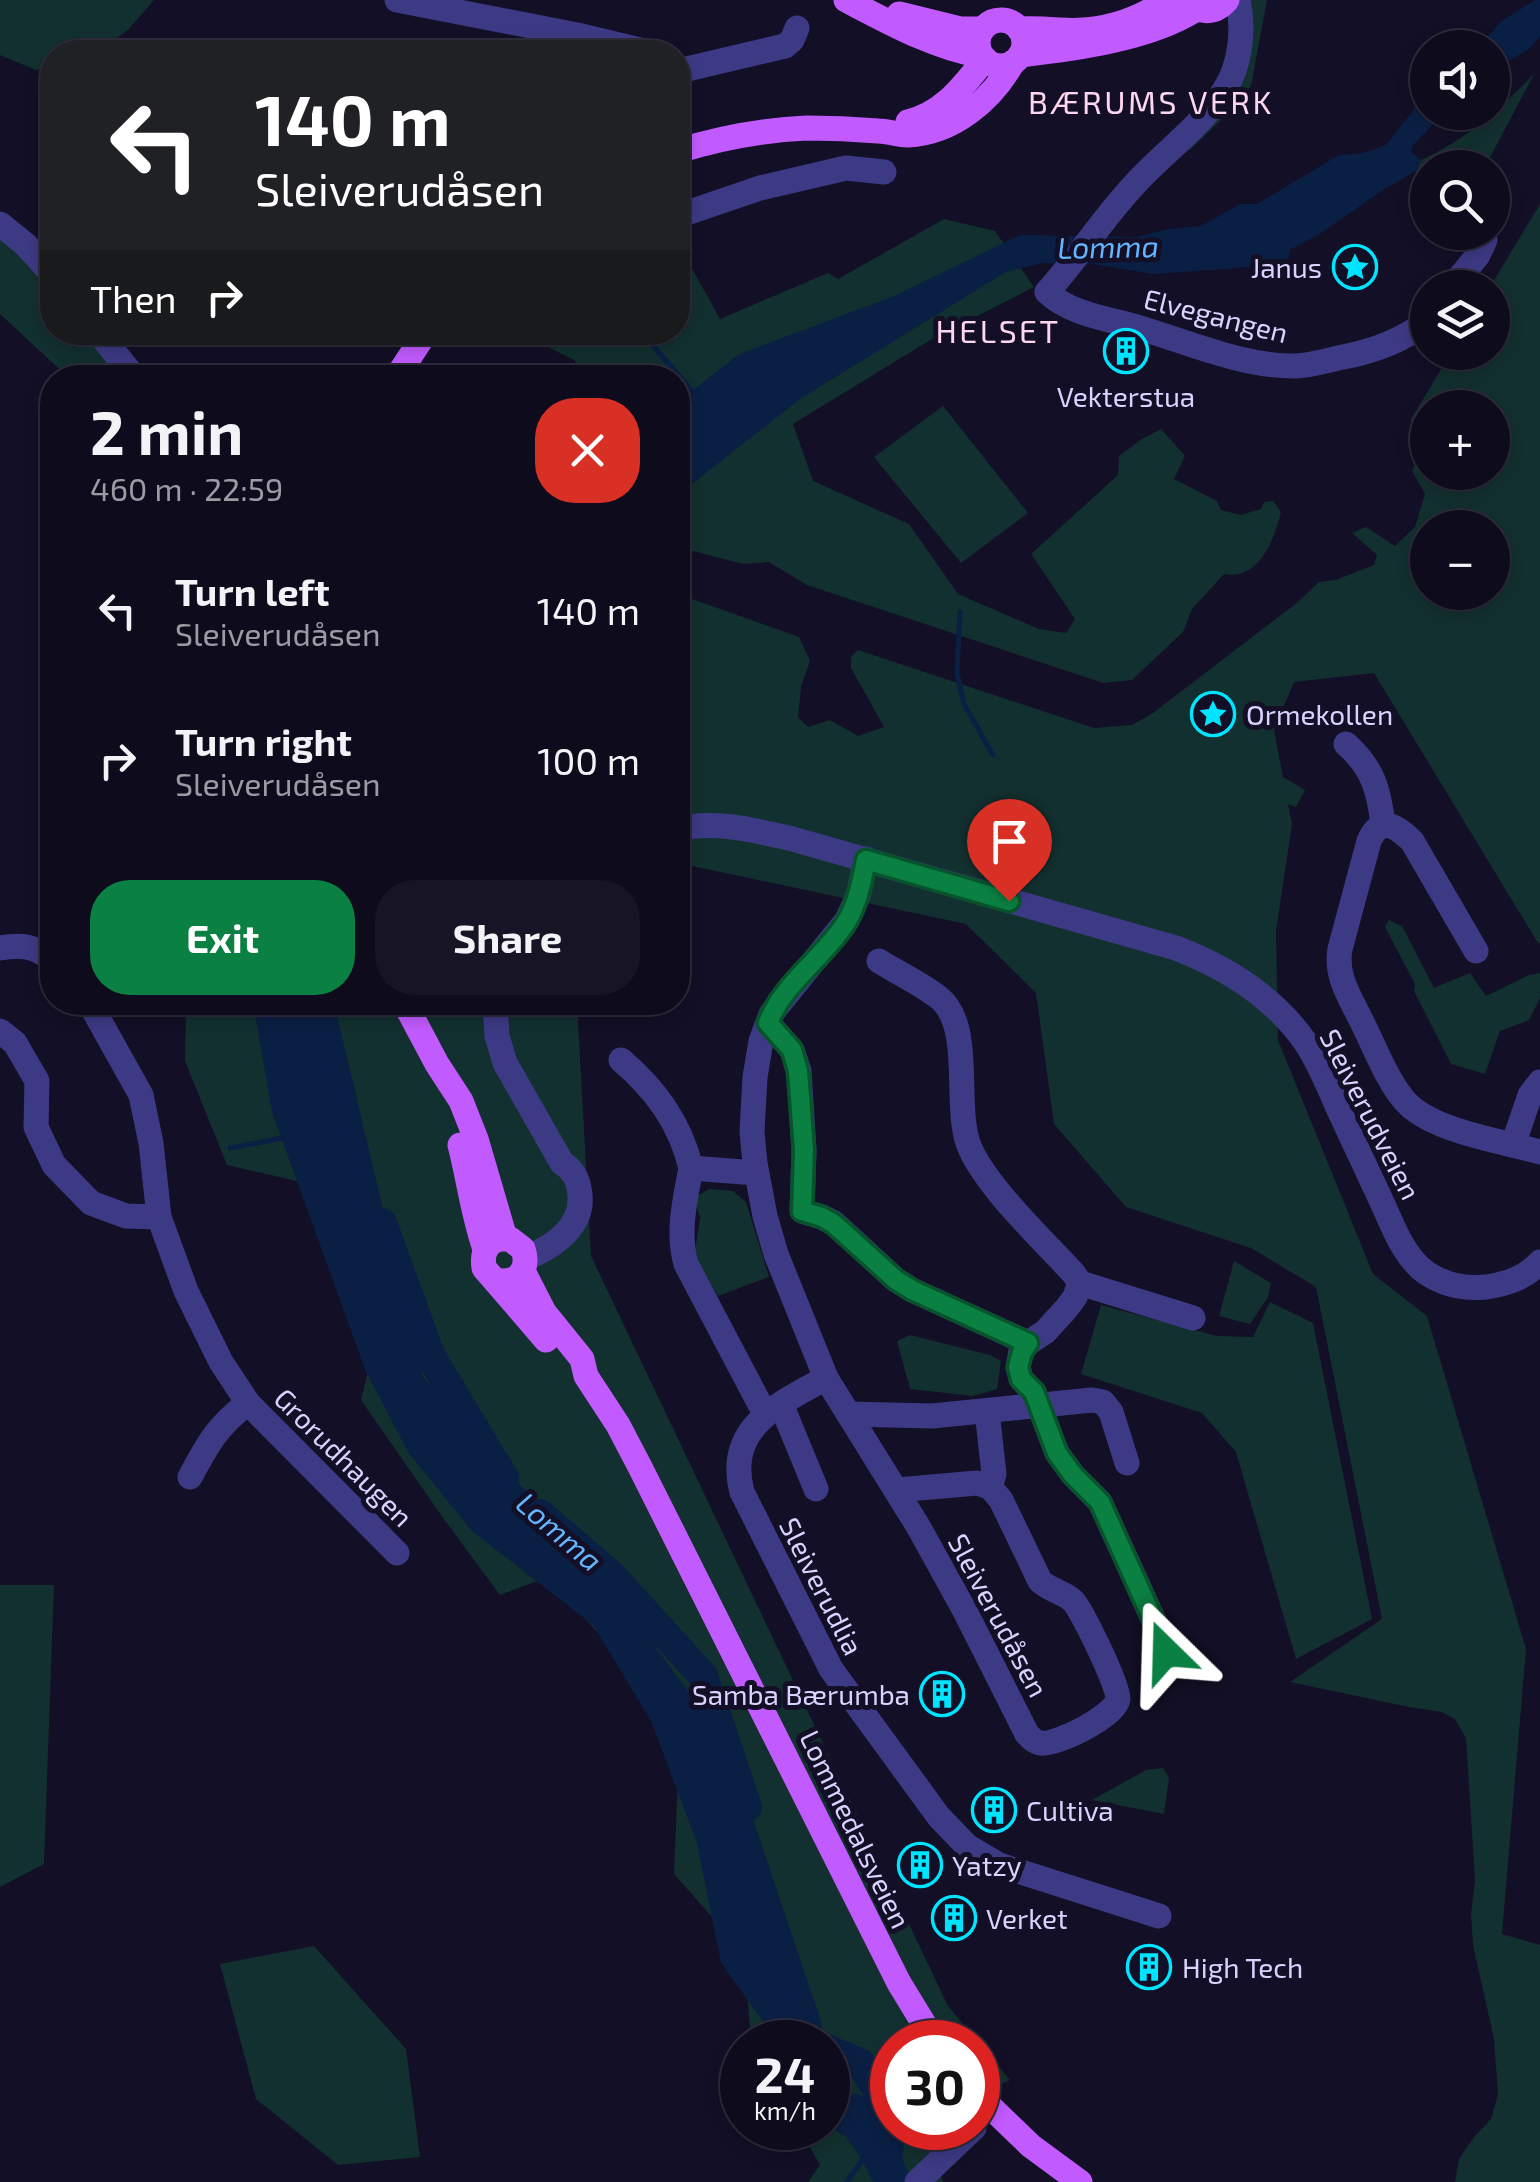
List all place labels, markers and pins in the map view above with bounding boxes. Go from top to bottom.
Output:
place icon: Janus [1332,244,1378,290]
place label: Janus [1251,250,1322,284]
building icon: Vekterstua [1103,328,1149,374]
place label: Vekterstua [1057,379,1195,413]
place icon: Ormekollen [1190,691,1236,737]
place label: Ormekollen [1246,697,1393,731]
pin [967,799,1052,902]
building icon: Samba Bærumba [919,1671,965,1717]
place label: Samba Bærumba [692,1677,910,1711]
building icon: Cultiva [971,1787,1017,1833]
place label: Cultiva [1026,1793,1114,1827]
building icon: Yatzy [897,1842,943,1888]
place label: Yatzy [952,1848,1022,1882]
building icon: Verket [931,1895,977,1941]
place label: Verket [986,1901,1068,1935]
building icon: High Tech [1126,1944,1172,1990]
place label: High Tech [1182,1950,1303,1984]

